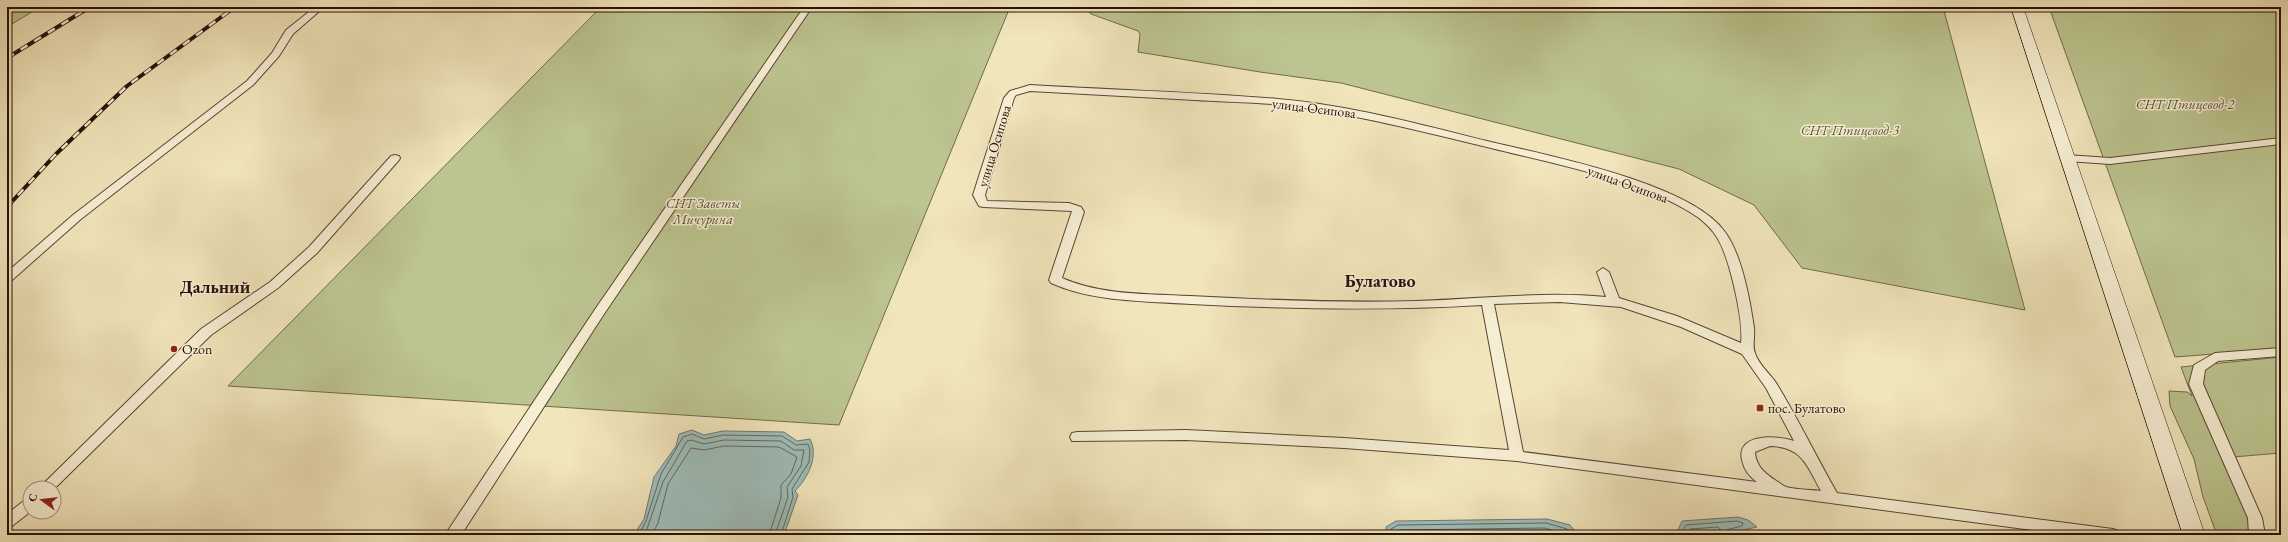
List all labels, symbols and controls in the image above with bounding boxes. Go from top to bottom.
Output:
street label: улица Осипова [1271,94,1357,122]
park label: СНТ Птицевод-2 [2136,95,2236,113]
street label: улица Осипова [973,103,1015,189]
park label: СНТ Птицевод-3 [1801,121,1900,139]
street label: улица Осипова [1585,161,1671,207]
park label: СНТ Заветы Мичурина [666,194,741,228]
district label: Булатово [1344,269,1416,292]
district label: Дальний [180,275,251,298]
place label: Ozon [182,340,213,358]
marker: Ozon [169,344,179,354]
place label: пос. Булатово [1768,399,1846,417]
marker: пос. Булатово [1755,403,1765,413]
north arrow [22,480,62,520]
text: С [25,492,40,503]

